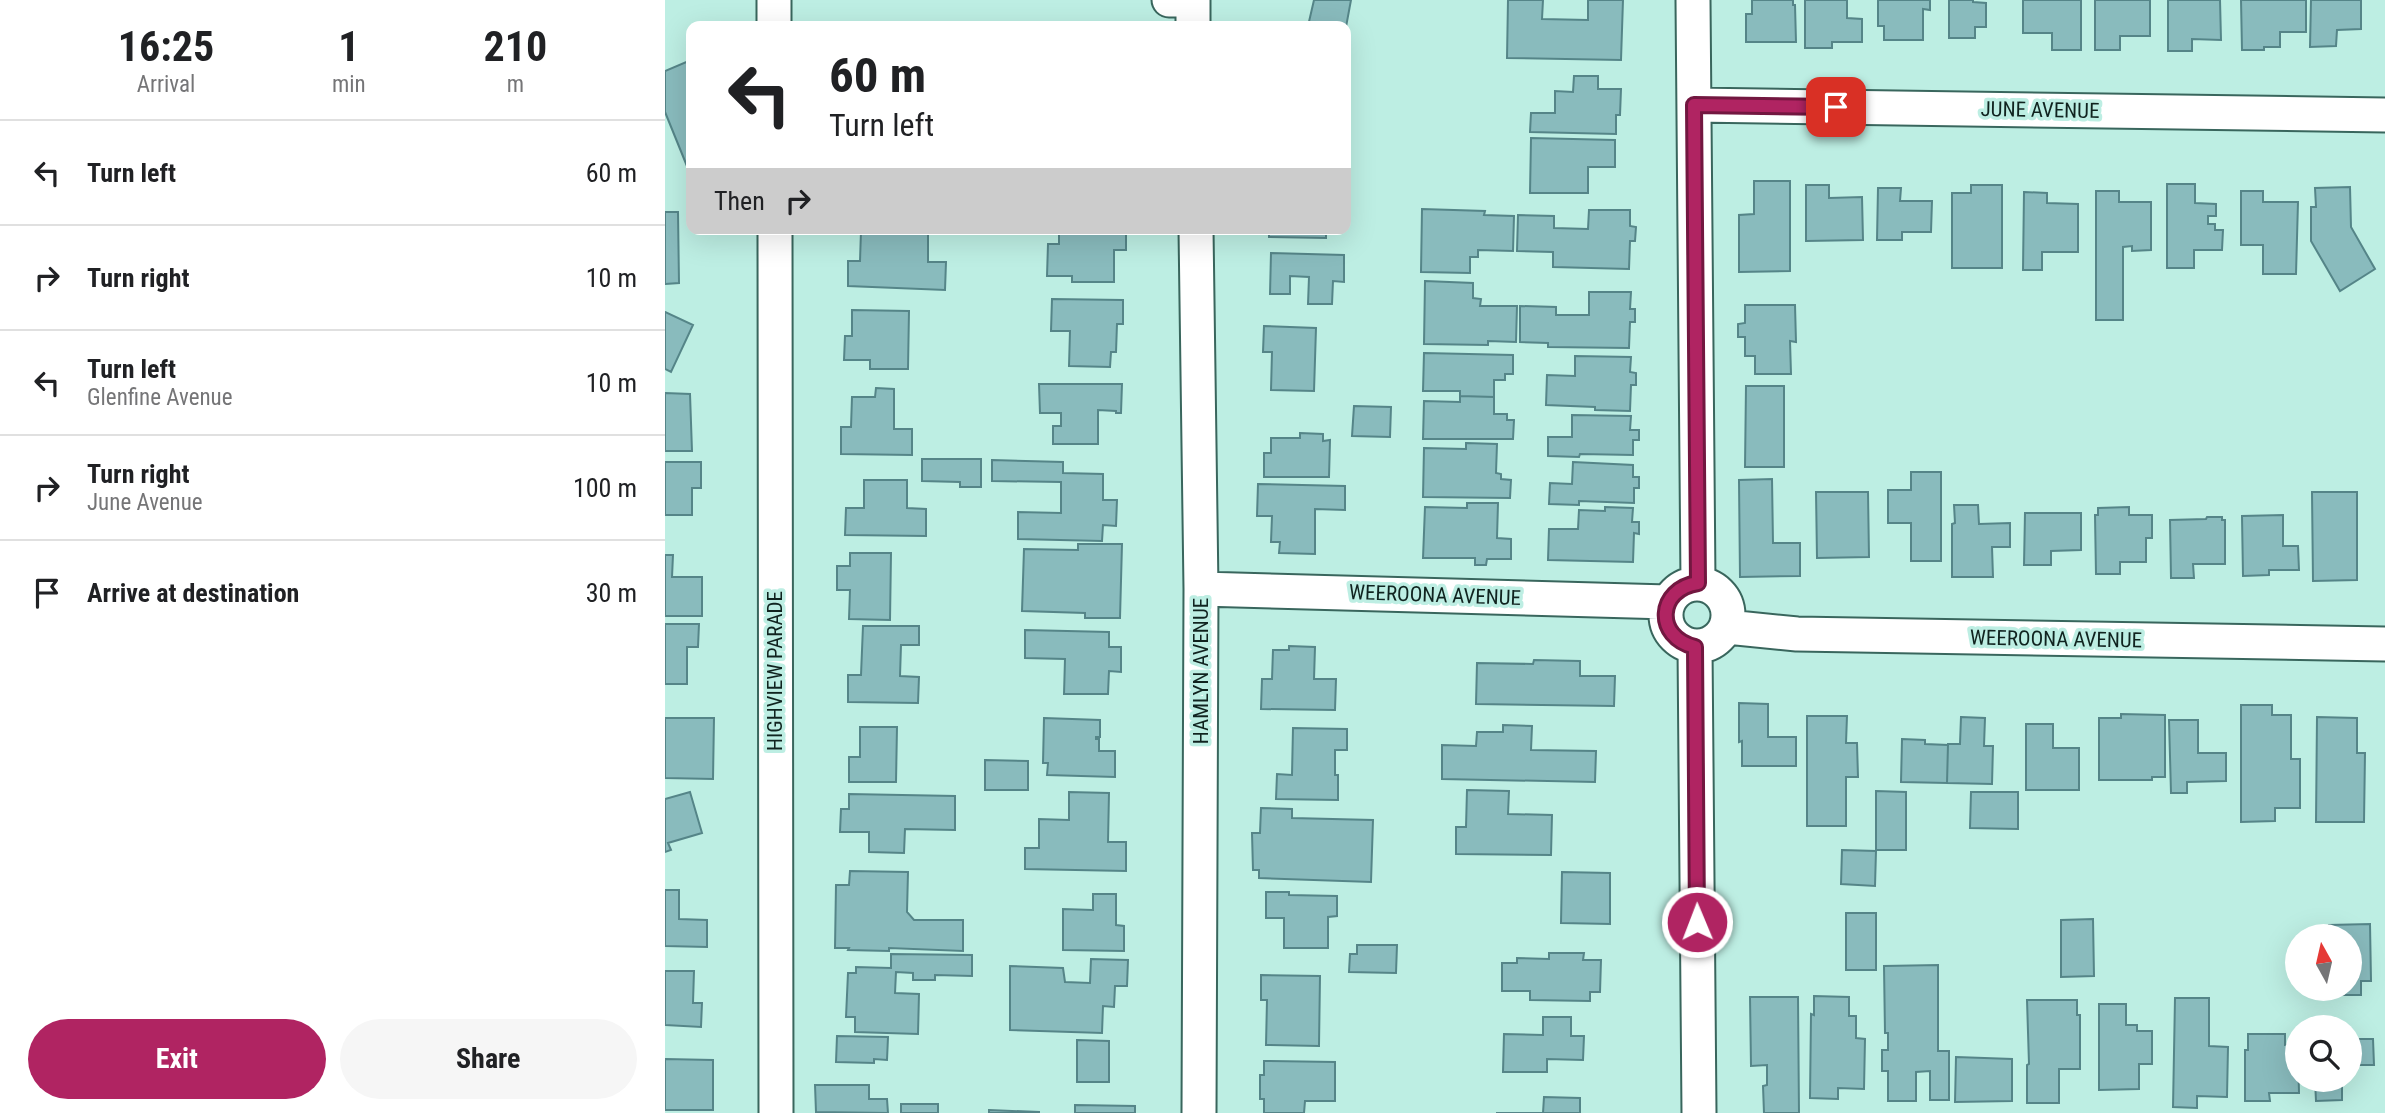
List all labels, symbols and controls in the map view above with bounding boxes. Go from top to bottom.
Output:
text: 16:25 [118,22,214,71]
text: 1 [338,22,359,71]
text: 210 [483,22,547,71]
text: 60 m [829,47,926,104]
icon: left [714,49,805,140]
text: Arrival [137,71,195,98]
text: min [332,71,366,98]
text: m [507,71,524,98]
pin [1806,77,1866,137]
icon: arrive [1817,88,1855,126]
street label: JUNE AVENUE [1980,97,2100,123]
text: Turn left [829,106,934,144]
icon: left [28,154,66,192]
text: Turn left [87,158,176,188]
text: 60 m [586,158,637,188]
icon: right [779,182,817,220]
text: Then [714,186,765,216]
icon: right [28,259,66,297]
text: Turn right [87,263,189,293]
text: 10 m [586,263,637,293]
text: Turn left [87,354,176,384]
icon: left [28,364,66,402]
text: 10 m [586,368,637,398]
text: Glenfine Avenue [87,384,232,411]
text: Turn right [87,459,189,489]
icon: right [28,469,66,507]
text: 100 m [573,473,637,503]
text: June Avenue [87,489,203,516]
icon: arrive [28,574,66,612]
text: Arrive at destination [87,578,299,608]
text: 30 m [586,578,637,608]
street label: WEEROONA AVENUE [1349,580,1521,610]
street label: HIGHVIEW PARADE [763,591,787,751]
street label: HAMLYN AVENUE [1189,598,1213,744]
street label: WEEROONA AVENUE [1970,626,2142,652]
position arrow [1660,885,1734,959]
north arrow [2285,924,2363,1001]
map controls [2285,924,2362,1092]
button: search [2285,1015,2362,1092]
button: Exit [28,1019,326,1099]
button: Share [340,1019,637,1099]

